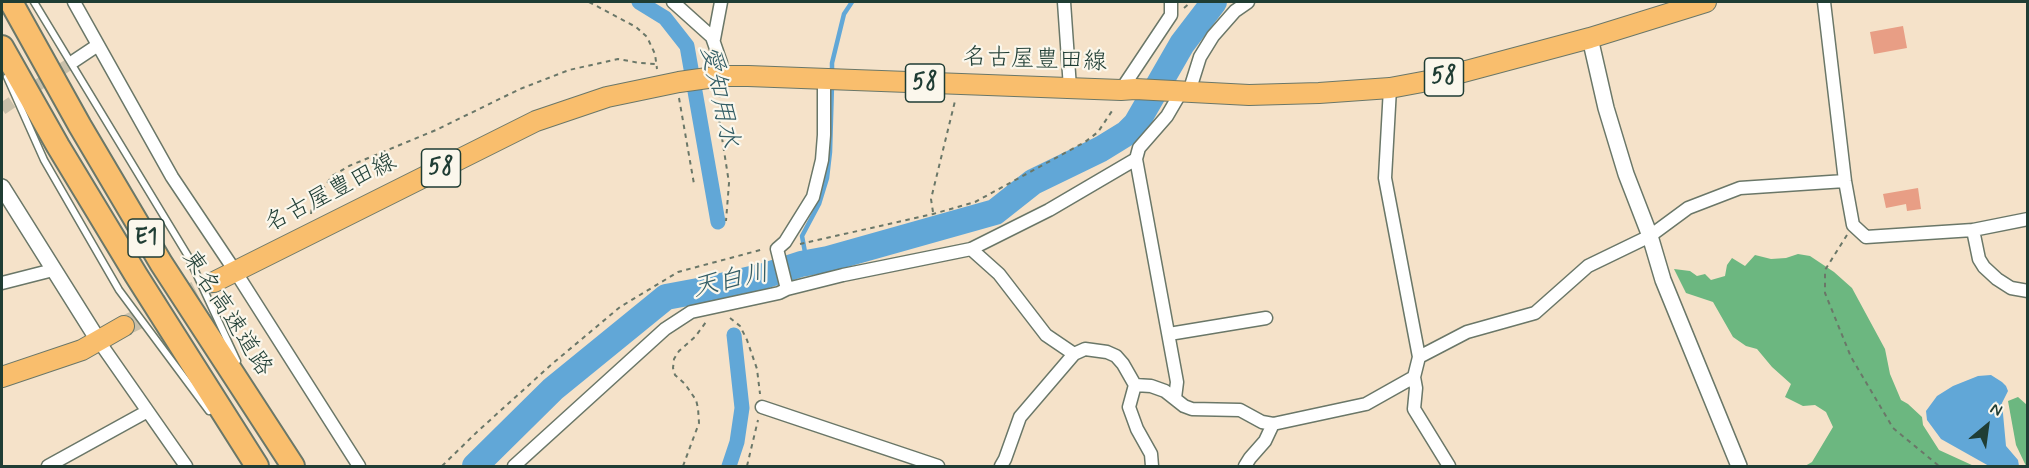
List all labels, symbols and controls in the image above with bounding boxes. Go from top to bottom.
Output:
water label: 愛知用水 [692,43,744,151]
street label: 名古屋豊田線 [963,44,1107,78]
road number: 58 [1424,58,1464,96]
road number: 58 [906,64,944,102]
street label: 名古屋豊田線 [260,148,402,240]
road number: 58 [422,149,460,187]
road number: E1 [128,219,164,257]
street label: 東名高速道路 [175,246,277,382]
water label: 天白川 [689,258,773,306]
north arrow [1957,396,2017,456]
text: N [1986,398,2006,422]

